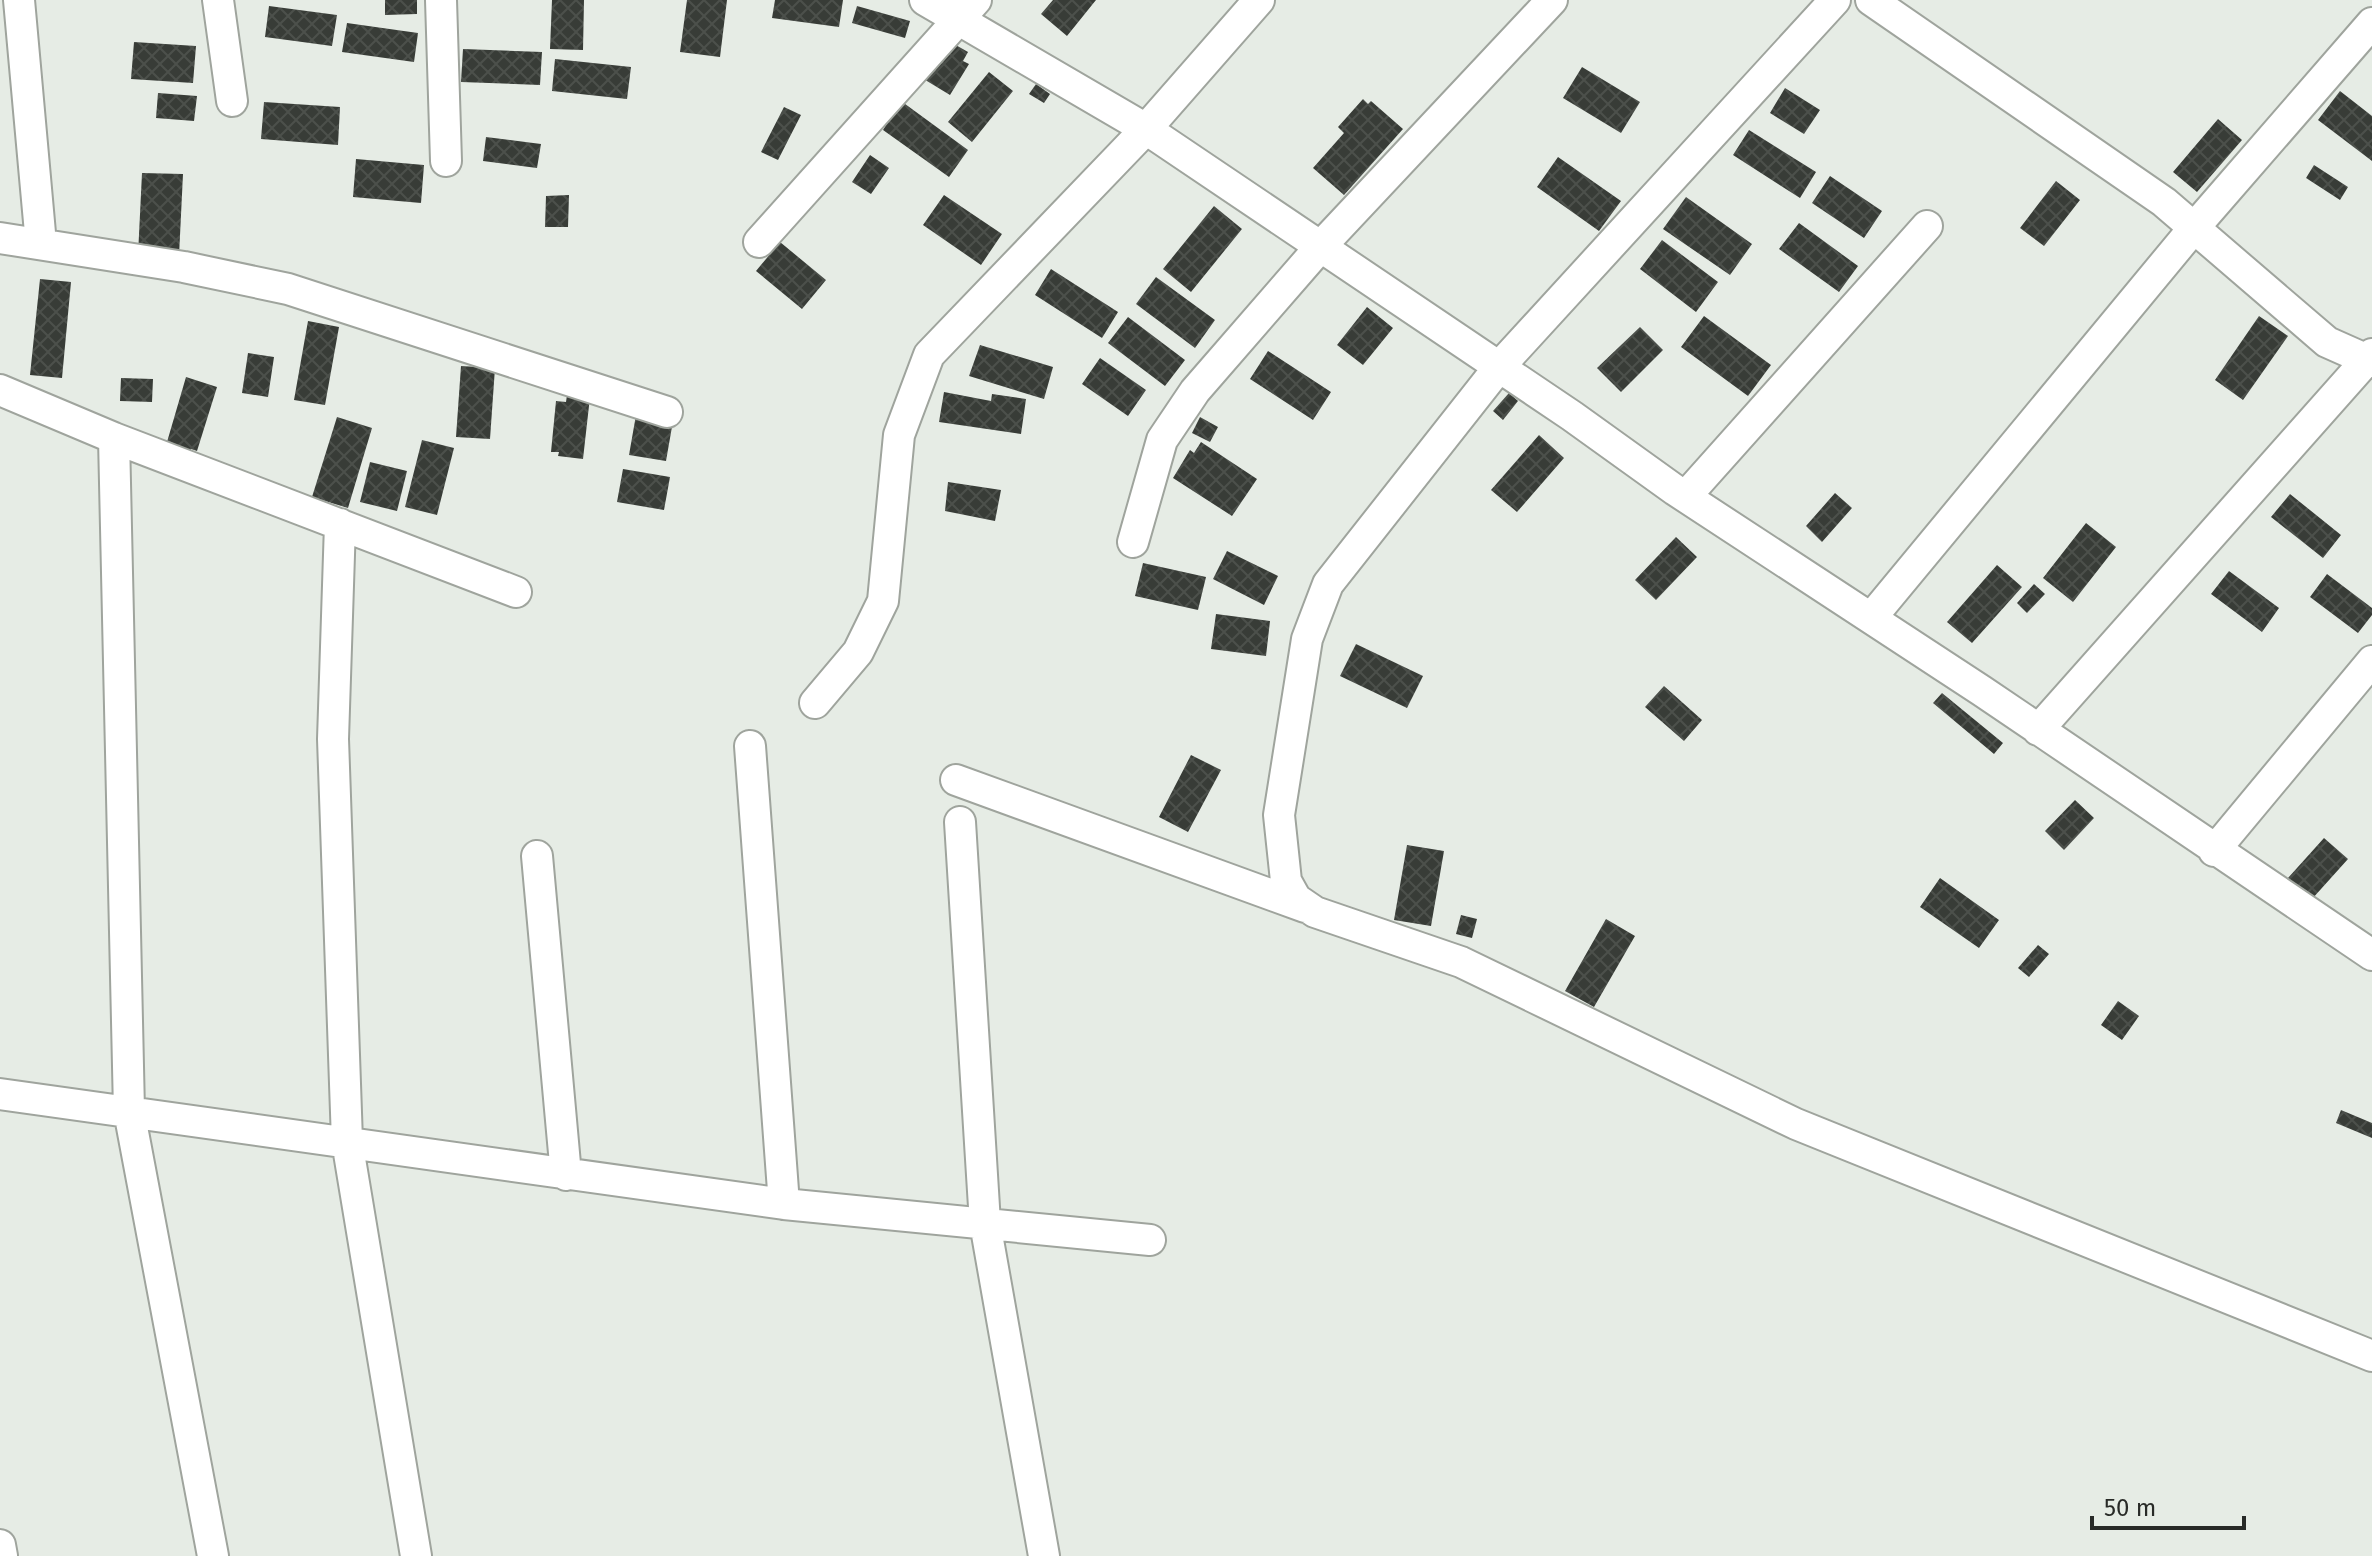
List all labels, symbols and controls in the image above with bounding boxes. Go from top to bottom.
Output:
scale bar [2092,1480,2244,1530]
text: 50 m [2104,1494,2156,1522]

